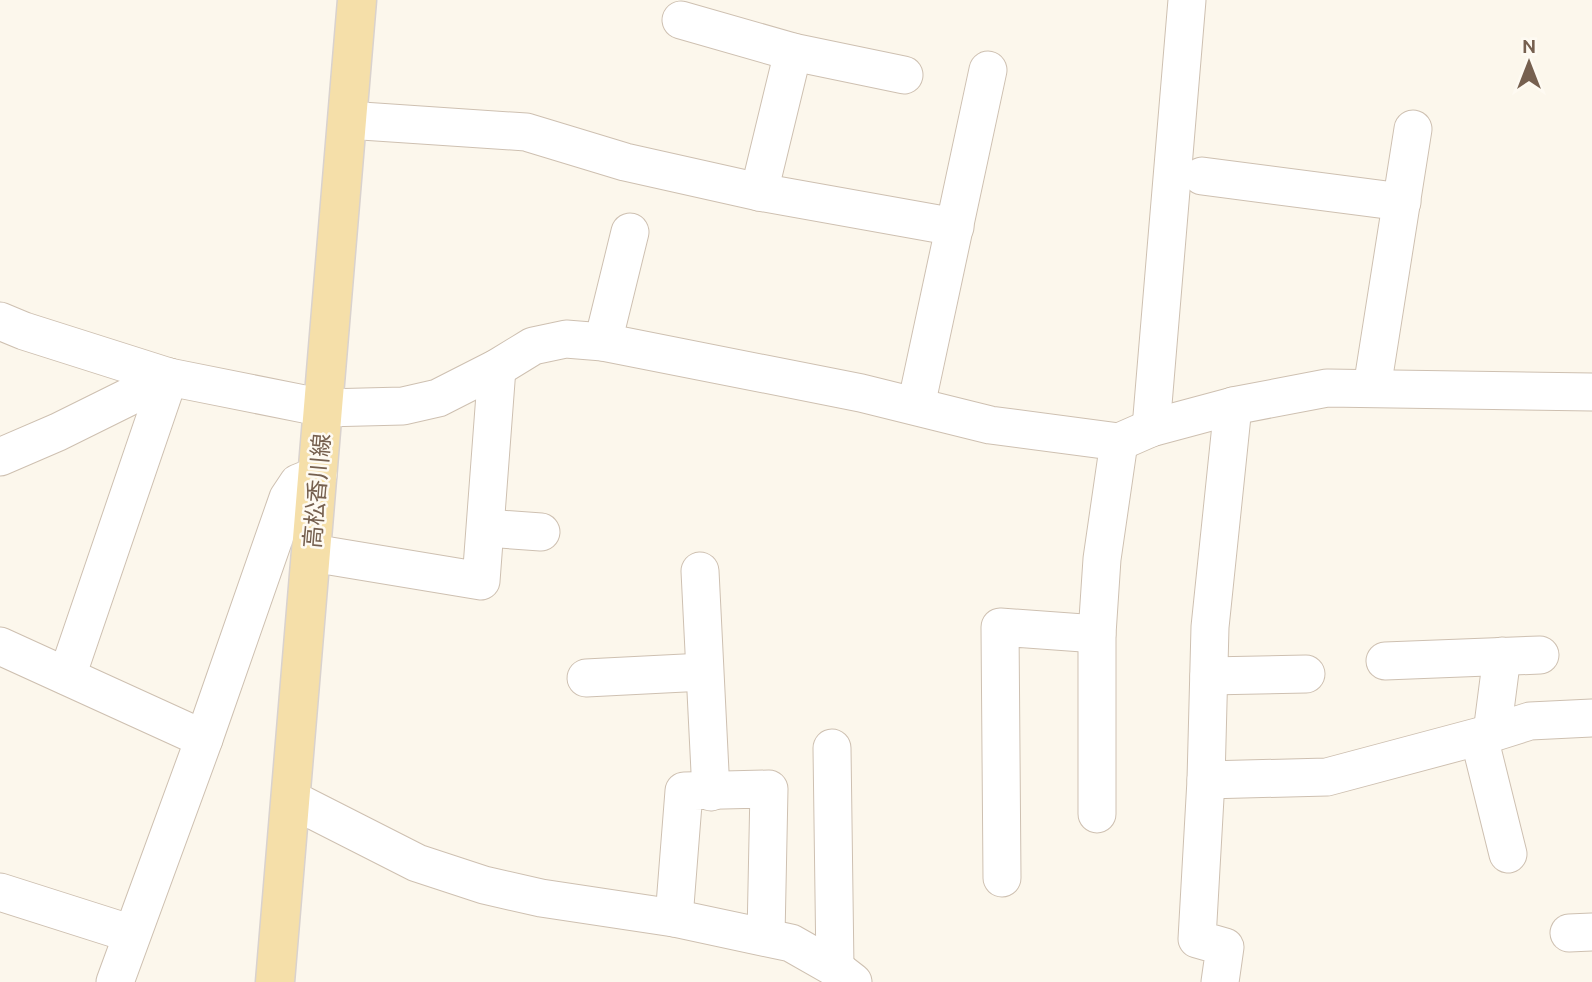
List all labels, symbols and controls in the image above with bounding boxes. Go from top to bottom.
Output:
north arrow [1494,28,1564,98]
text: N [1522,35,1536,57]
street label: 高松香川線 [299,433,334,549]

